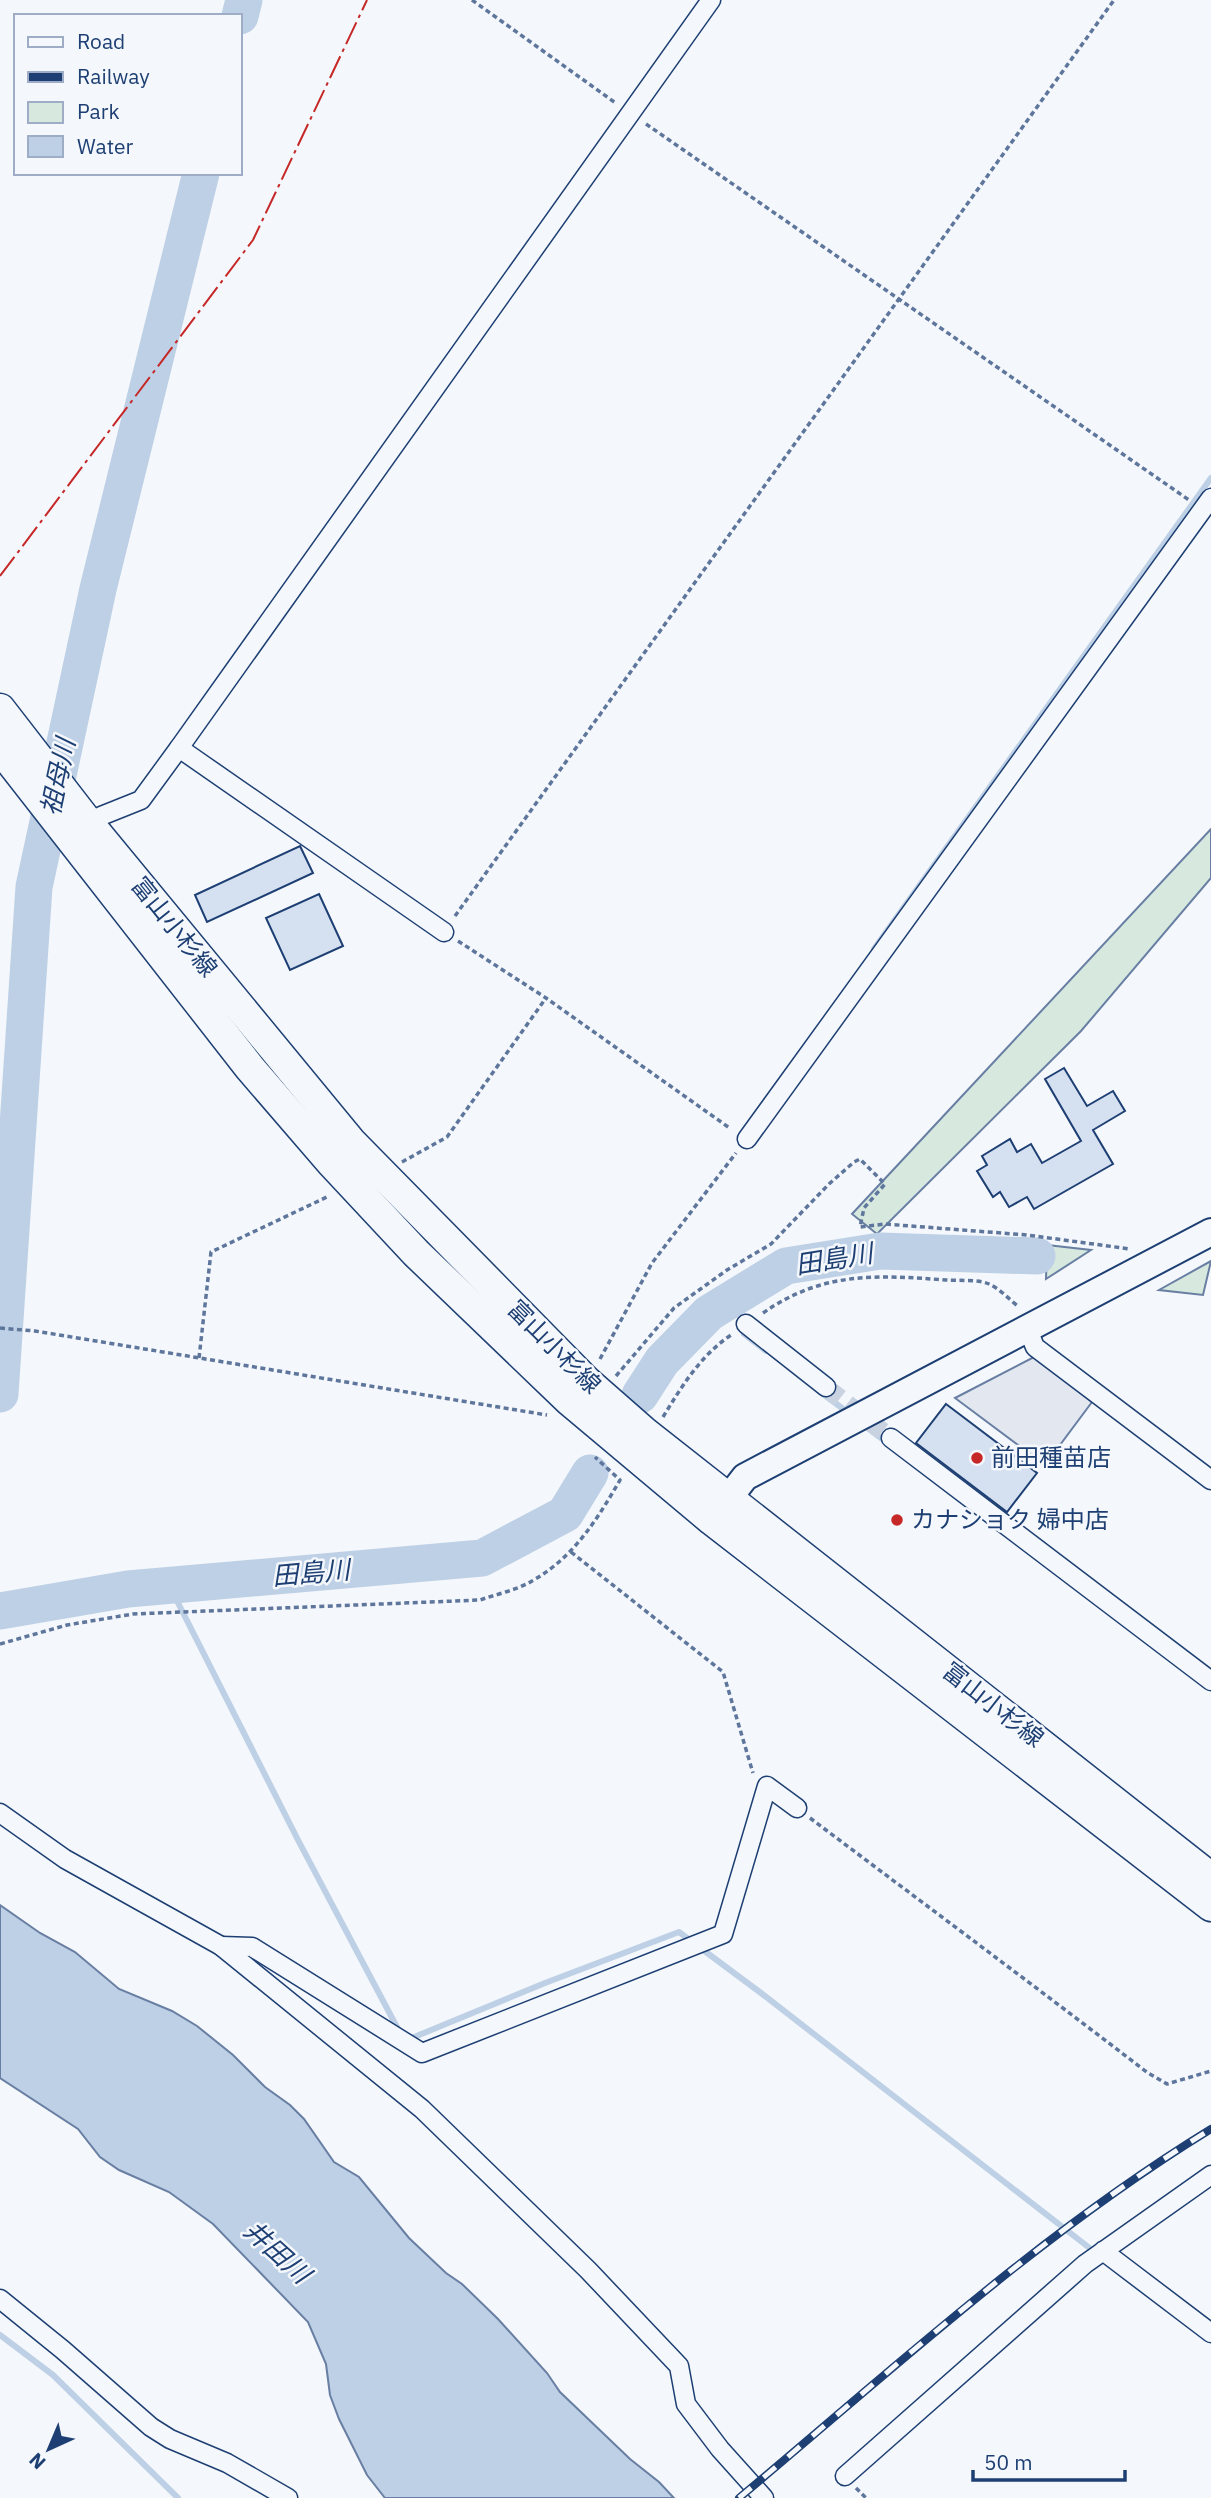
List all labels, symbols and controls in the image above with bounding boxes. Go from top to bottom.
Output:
legend [14,14,242,175]
text: Road [77,27,125,55]
text: Railway [77,62,150,90]
text: Park [77,97,120,125]
text: Water [77,132,134,160]
water label: 祖母川 [32,732,82,818]
street label: 富山小杉線 [125,870,225,983]
water label: 田島川 [793,1235,878,1281]
street label: 富山小杉線 [501,1293,608,1400]
place label: 前田種苗店 [991,1441,1111,1473]
marker: 前田種苗店 [969,1450,985,1466]
place label: カナショク 婦中店 [911,1503,1109,1535]
marker: カナショク 婦中店 [889,1512,905,1528]
water label: 田島川 [271,1551,354,1592]
street label: 富山小杉線 [936,1655,1051,1754]
water label: 井田川 [237,2213,320,2292]
north arrow [14,2414,84,2484]
scale bar [973,2438,1125,2482]
text: N [24,2448,50,2475]
text: 50 m [984,2448,1033,2476]

